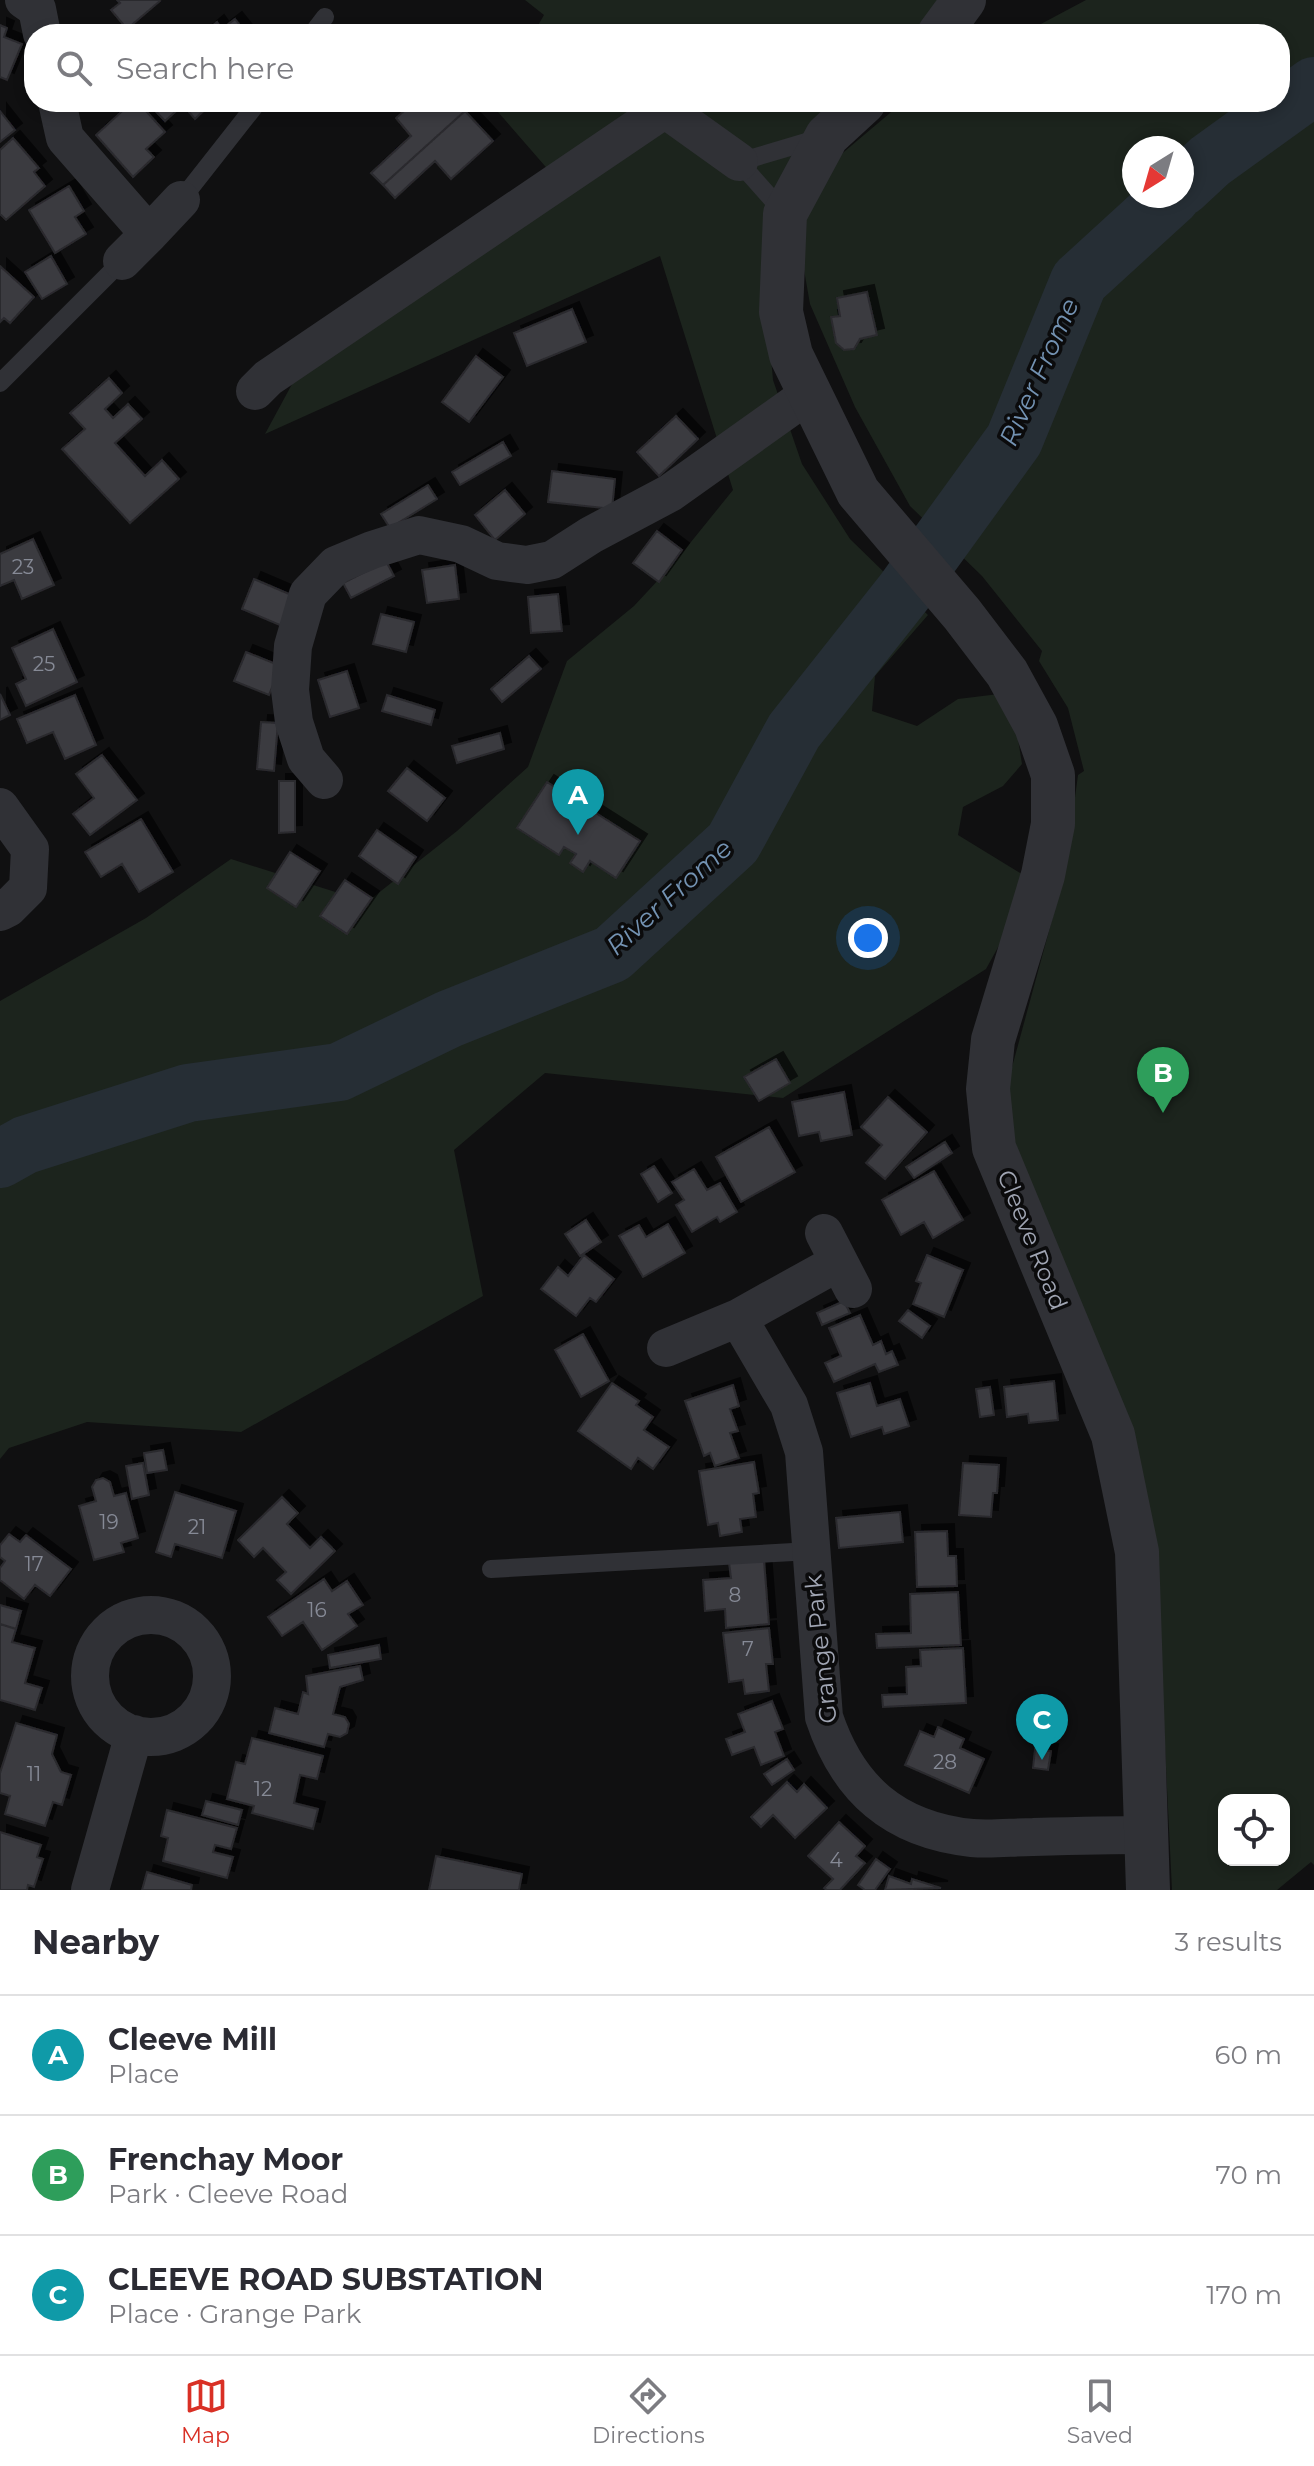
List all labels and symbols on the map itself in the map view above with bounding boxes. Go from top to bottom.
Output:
north arrow [1122,136,1194,208]
water label: River Frome [992,293,1086,451]
house number: 23 [12,555,34,579]
house number: 25 [33,652,55,676]
pin: A [552,769,604,835]
water label: River Frome [599,832,739,962]
your location [848,918,888,958]
pin: B [1137,1047,1189,1113]
street label: Cleeve Road [991,1166,1074,1314]
house number: 19 [99,1510,119,1534]
house number: 21 [188,1515,206,1539]
house number: 17 [25,1552,44,1576]
street label: Grange Park [798,1572,843,1725]
house number: 8 [729,1583,741,1607]
house number: 16 [307,1598,327,1622]
house number: 7 [742,1637,754,1661]
pin: C [1016,1694,1068,1760]
house number: 28 [933,1750,957,1774]
house number: 11 [27,1762,41,1786]
house number: 12 [254,1777,272,1801]
house number: 4 [829,1848,843,1872]

